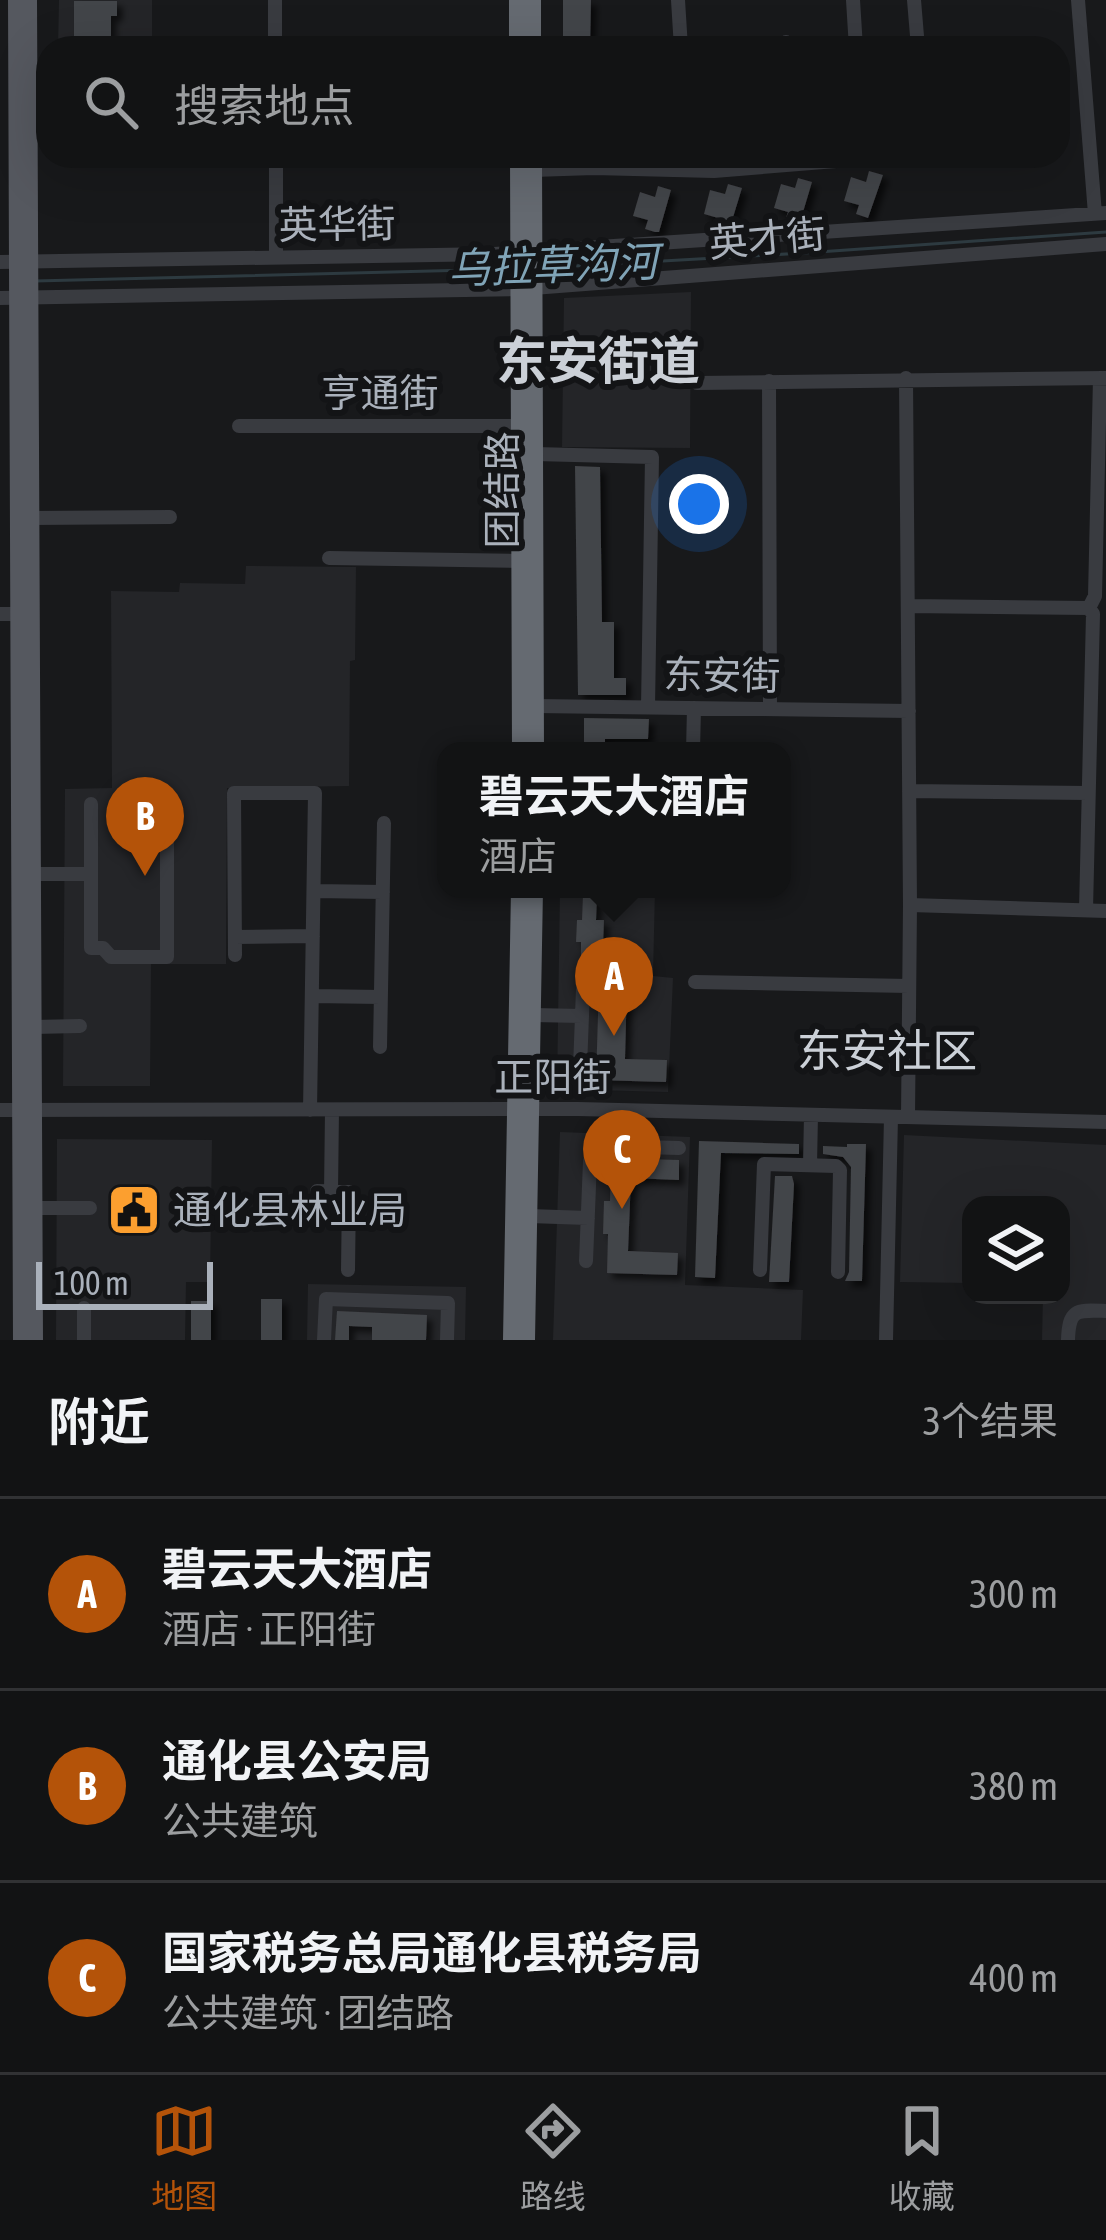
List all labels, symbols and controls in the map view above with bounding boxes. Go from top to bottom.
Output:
search box [36,36,1070,168]
icon: search [78,69,144,135]
text: 搜索地点 [174,80,354,132]
street label: 英华街 [278,201,396,247]
street label: 英才街 [707,211,827,265]
water label: 乌拉草沟河 [447,237,666,293]
district label: 东安街道 [496,331,700,390]
street label: 亨通街 [321,371,439,415]
street label: 团结路 [480,431,524,549]
your location [669,474,729,534]
street label: 东安街 [663,652,781,698]
popup [437,742,791,898]
text: 碧云天大酒店 [479,770,749,822]
pin: B [106,777,184,876]
text: 酒店 [479,834,557,878]
pin: A [575,937,653,1036]
district label: 东安社区 [797,1025,977,1077]
street label: 正阳街 [494,1055,612,1099]
pin: C [583,1110,661,1209]
public building icon: 通化县林业局 [106,1182,162,1238]
place label: 通化县林业局 [173,1188,407,1232]
map controls [962,1196,1070,1304]
button: layers [962,1196,1070,1304]
scale bar [36,1256,213,1309]
text: 100 m [54,1264,129,1302]
text: 附近 [48,1392,150,1451]
text: 3个结果 [923,1399,1058,1443]
text: 碧云天大酒店 [162,1543,432,1595]
text: A [77,1572,97,1616]
text: 300 m [970,1572,1058,1616]
text: 酒店 · 正阳街 [162,1607,376,1651]
text: 通化县公安局 [162,1735,432,1787]
text: B [78,1764,96,1808]
text: 380 m [970,1764,1058,1808]
text: 公共建筑 [162,1799,318,1843]
text: 国家税务总局通化县税务局 [162,1927,702,1979]
text: C [78,1956,96,2000]
text: 400 m [970,1956,1058,2000]
text: 公共建筑 · 团结路 [162,1991,454,2035]
tab: 地图 [151,2098,217,2218]
tab: 路线 [520,2098,586,2218]
tab: 收藏 [889,2098,955,2218]

